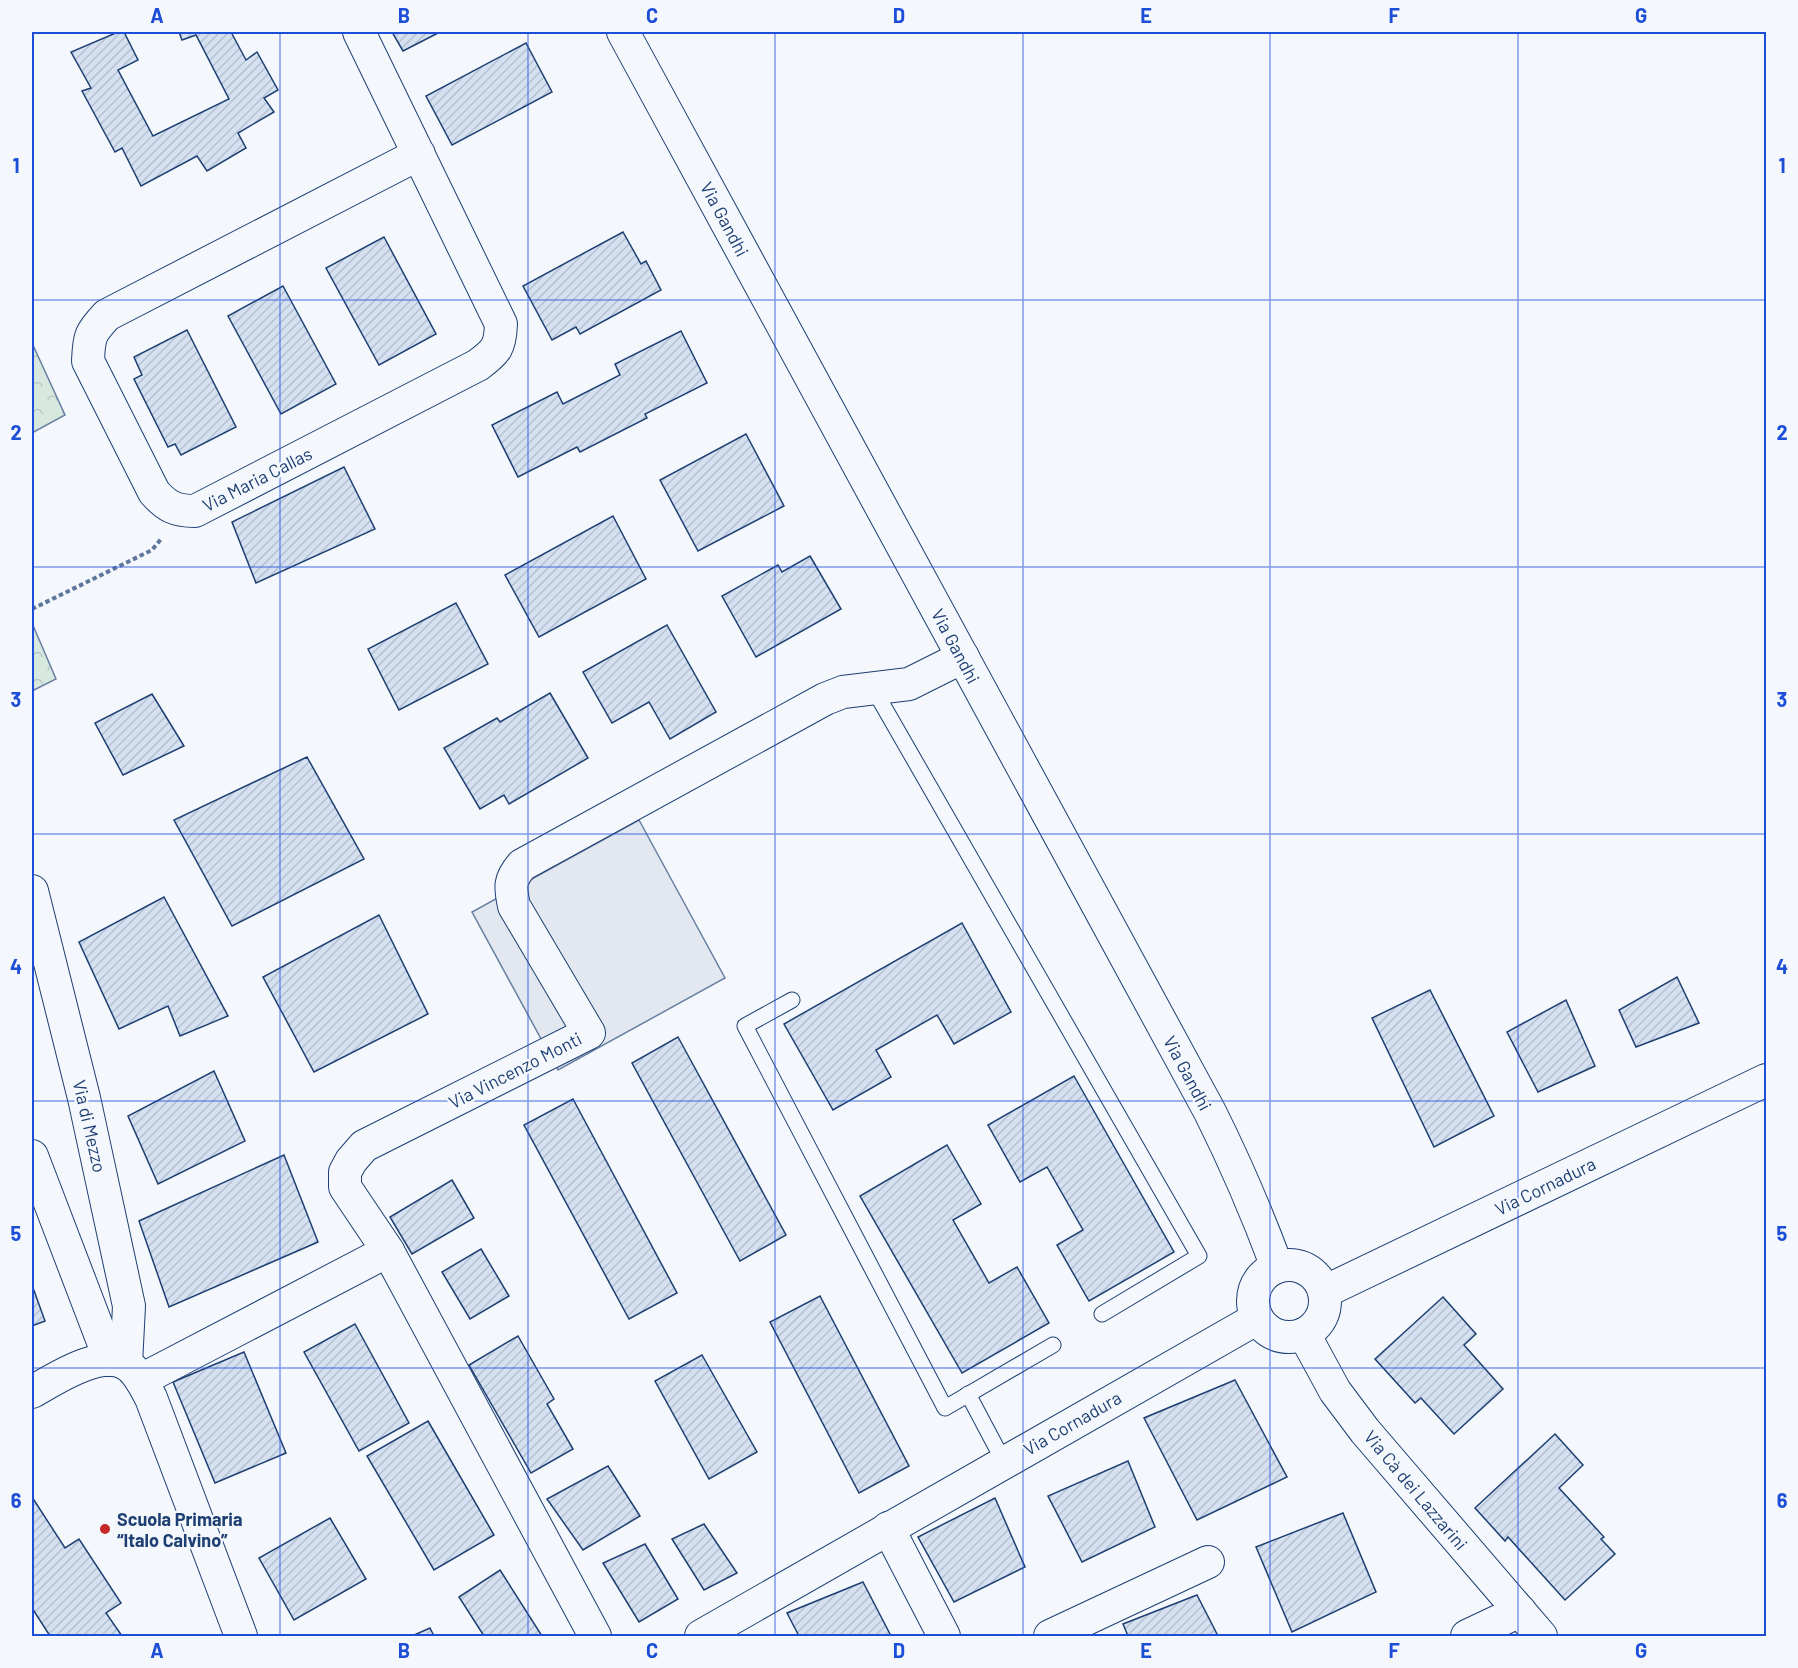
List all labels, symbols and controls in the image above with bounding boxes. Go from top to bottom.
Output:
text: A [150,3,164,27]
text: B [398,3,410,27]
text: C [646,3,658,27]
text: D [893,3,905,27]
text: E [1140,3,1152,27]
text: F [1388,3,1400,27]
text: G [1635,3,1647,27]
text: 1 [12,153,20,177]
text: 1 [1778,153,1786,177]
street label: Via Gandhi [696,178,754,260]
text: 2 [10,420,22,444]
text: 2 [1776,420,1788,444]
street label: Via Maria Callas [198,442,316,516]
street label: Via Gandhi [927,605,985,687]
text: 3 [11,687,21,711]
text: 3 [1777,687,1787,711]
text: 4 [10,954,22,978]
text: 4 [1776,954,1788,978]
street label: Via Vincenzo Monti [445,1027,585,1113]
street label: Via Gandhi [1159,1032,1217,1114]
street label: Via di Mezzo [69,1078,111,1174]
street label: Via Cornadura [1491,1152,1599,1220]
text: 5 [11,1221,22,1245]
text: 5 [1777,1221,1788,1245]
street label: Via Cornadura [1019,1386,1125,1460]
street label: Via Cà dei Lazzarini [1360,1426,1472,1554]
text: 6 [11,1488,22,1512]
text: 6 [1777,1488,1788,1512]
place label: Scuola Primaria “Italo Calvino” [117,1508,242,1551]
marker: Scuola Primaria “Italo Calvino” [98,1522,112,1536]
text: A [150,1638,164,1662]
text: B [398,1638,410,1662]
text: C [646,1638,658,1662]
text: D [893,1638,905,1662]
text: E [1140,1638,1152,1662]
text: F [1388,1638,1400,1662]
text: G [1635,1638,1647,1662]

